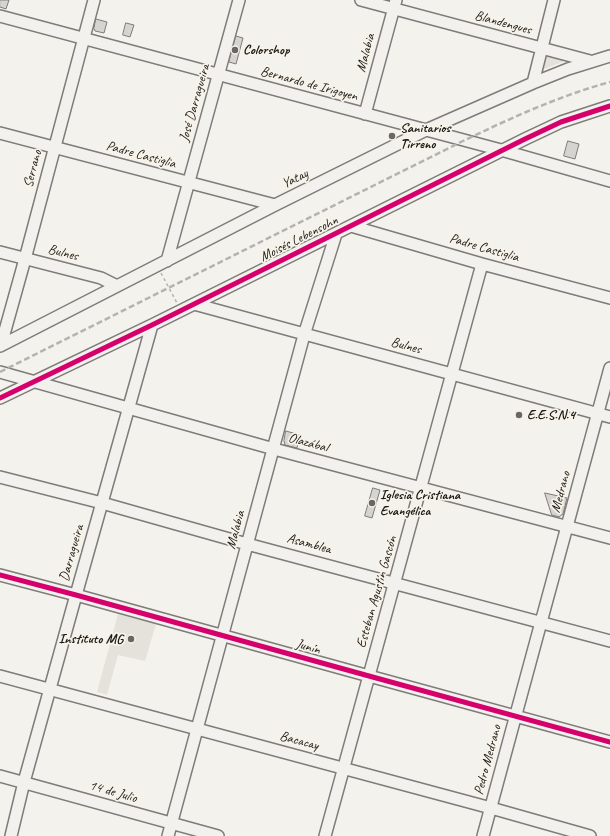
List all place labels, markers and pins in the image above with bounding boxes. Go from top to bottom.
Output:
place label: Colorshop [243,42,289,58]
marker: Colorshop [230,45,240,55]
place label: Sanitarios Tirreno [400,120,450,152]
marker: Sanitarios Tirreno [387,131,397,141]
place label: E.E.S.N.4 [527,407,575,423]
marker: E.E.S.N.4 [514,410,524,420]
place label: Iglesia Cristiana Evangélica [380,487,460,520]
marker: Iglesia Cristiana Evangélica [367,498,377,508]
place label: Instituto MG [59,631,123,647]
marker: Instituto MG [126,634,136,644]

